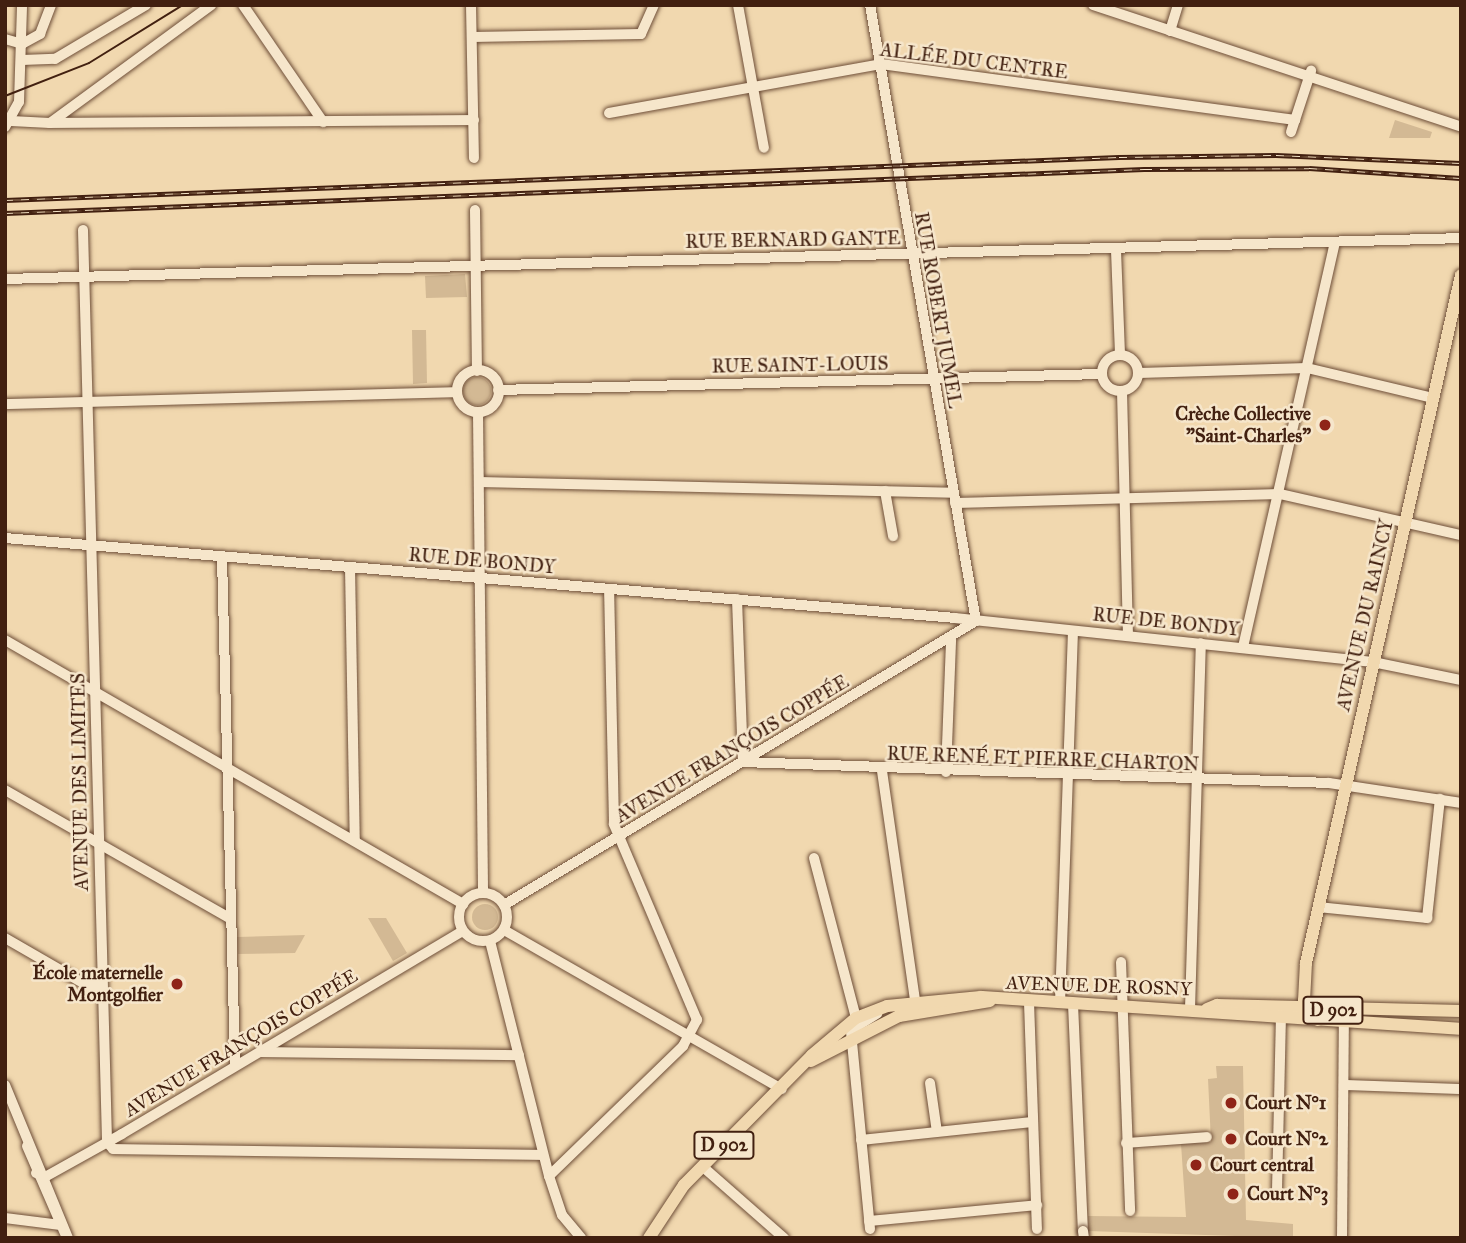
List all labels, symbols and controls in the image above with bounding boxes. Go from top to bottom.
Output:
street label: ALLÉE DU CENTRE [879,38,1069,84]
street label: RUE ROBERT JUMEL [910,210,966,410]
street label: RUE BERNARD GANTE [685,227,901,253]
street label: RUE SAINT-LOUIS [712,352,888,378]
place label: Crèche Collective "Saint-Charles" [1175,403,1311,447]
marker: Crèche Collective "Saint-Charles" [1317,417,1333,433]
street label: AVENUE DU RAINCY [1332,517,1398,713]
street label: RUE DE BONDY [408,543,556,579]
street label: RUE DE BONDY [1091,603,1241,641]
street label: AVENUE FRANÇOIS COPPÉE [611,670,853,828]
street label: AVENUE DES LIMITES [67,673,93,891]
street label: RUE RENÉ ET PIERRE CHARTON [886,742,1200,776]
place label: École maternelle Montgolfier [33,962,163,1006]
street label: AVENUE FRANÇOIS COPPÉE [120,964,362,1122]
street label: AVENUE DE ROSNY [1006,971,1192,1001]
marker: École maternelle Montgolfier [169,976,185,992]
road number: D 902 [1302,995,1364,1024]
place label: Court N°1 [1245,1092,1326,1114]
marker: Court N°1 [1223,1095,1239,1111]
place label: Court N°2 [1245,1128,1328,1150]
road number: D 902 [692,1130,756,1160]
marker: Court N°2 [1223,1131,1239,1147]
place label: Court central [1210,1154,1314,1176]
marker: Court central [1188,1157,1204,1173]
place label: Court N°3 [1247,1183,1328,1205]
marker: Court N°3 [1225,1186,1241,1202]

